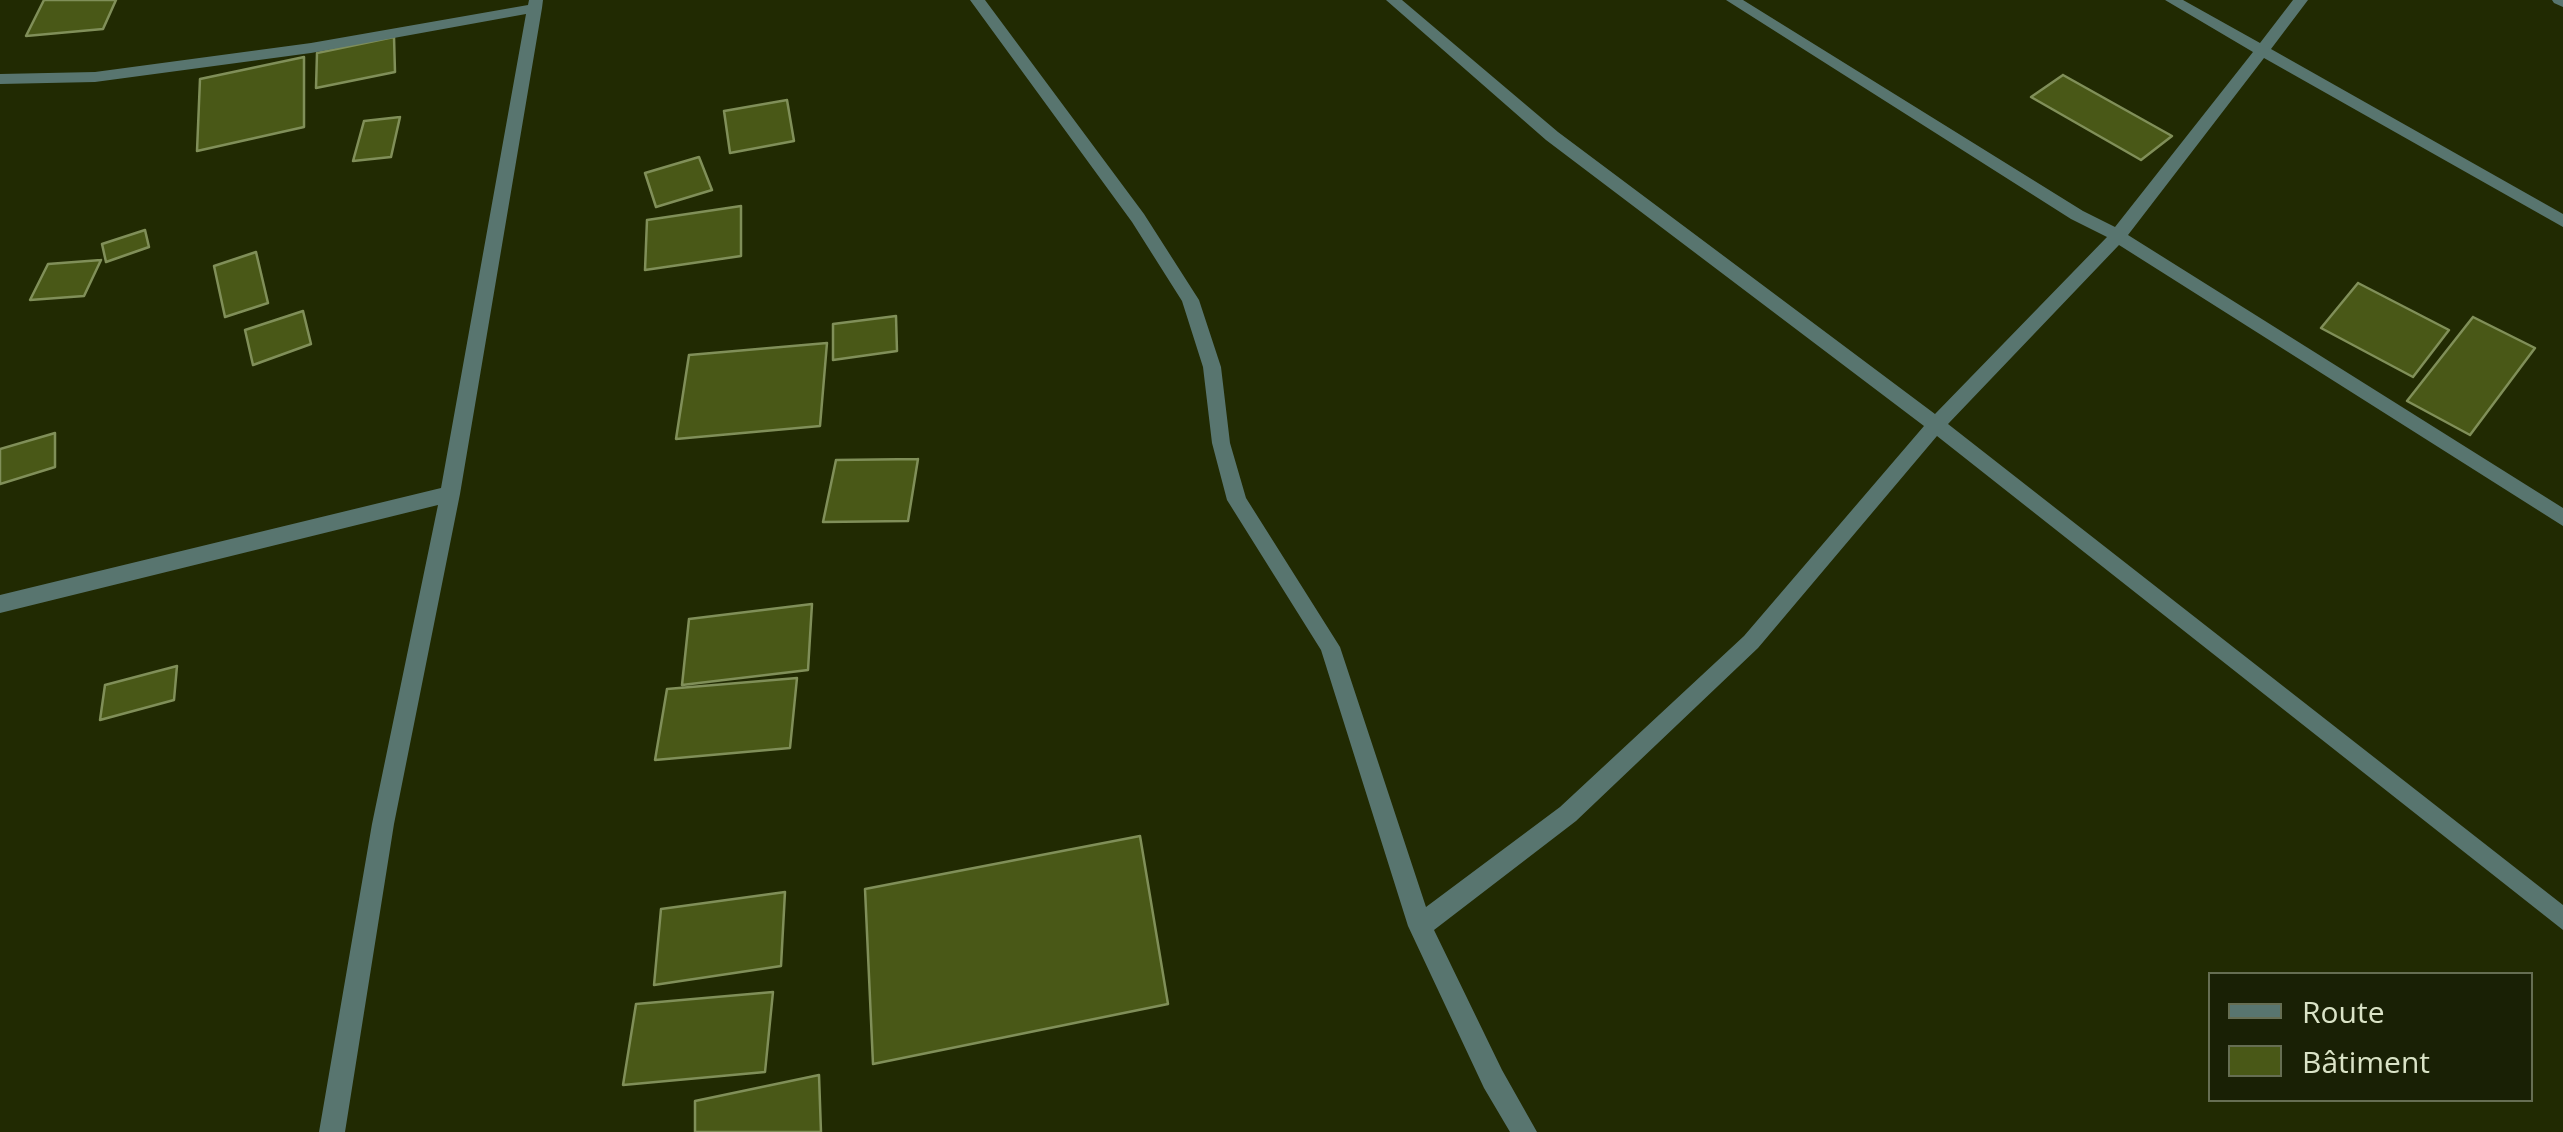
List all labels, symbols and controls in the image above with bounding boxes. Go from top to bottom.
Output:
legend [2208,972,2533,1102]
text: Route [2302,991,2385,1032]
text: Bâtiment [2302,1041,2430,1082]

